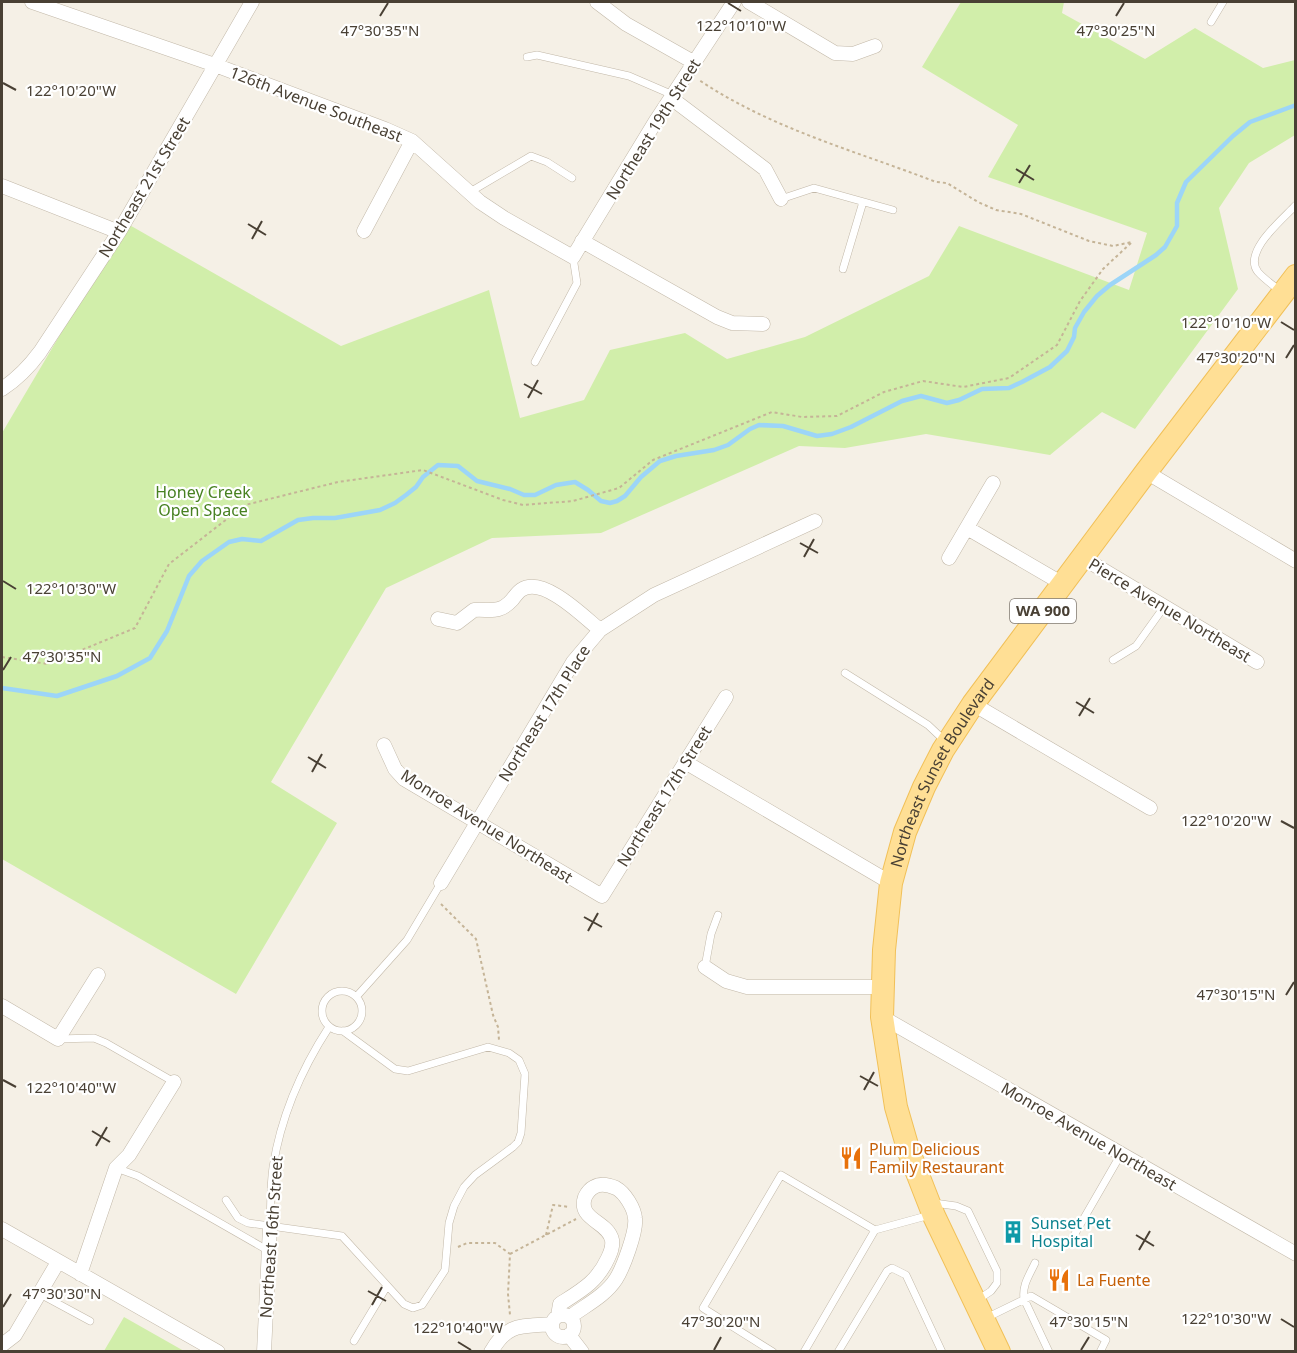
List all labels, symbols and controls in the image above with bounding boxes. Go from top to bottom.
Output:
text: 122°10'10"W [696,15,786,35]
text: 47°30'35"N [341,20,419,40]
text: 47°30'25"N [1077,20,1155,40]
street label: Northeast 19th Street [601,54,706,204]
street label: 126th Avenue Southeast [227,61,406,147]
text: 122°10'20"W [26,80,116,100]
street label: Northeast 21st Street [93,112,195,261]
text: 122°10'10"W [1181,312,1271,332]
text: 47°30'20"N [1197,347,1275,367]
park label: Honey Creek Open Space [155,481,251,521]
street label: Pierce Avenue Northeast [1085,553,1256,667]
text: 122°10'30"W [26,578,116,598]
road number: WA 900 [1010,599,1076,623]
street label: Northeast 17th Place [493,640,595,786]
text: 47°30'35"N [23,646,101,666]
street label: Northeast Sunset Boulevard [885,674,999,870]
street label: Northeast 17th Street [612,721,717,871]
street label: Monroe Avenue Northeast [397,764,577,888]
text: 122°10'20"W [1181,810,1271,830]
text: 47°30'15"N [1197,984,1275,1004]
text: 122°10'40"W [26,1077,116,1097]
street label: Monroe Avenue Northeast [997,1077,1181,1195]
place label: Plum Delicious Family Restaurant [869,1138,1004,1178]
restaurant icon: Plum Delicious Family Restaurant [838,1145,864,1171]
street label: Northeast 16th Street [254,1155,288,1319]
place label: Sunset Pet Hospital [1031,1212,1111,1252]
building icon: Sunset Pet Hospital [1000,1219,1026,1245]
restaurant icon: La Fuente [1046,1267,1072,1293]
place label: La Fuente [1077,1269,1150,1291]
text: 47°30'30"N [23,1283,101,1303]
text: 122°10'30"W [1181,1308,1271,1328]
text: 47°30'20"N [682,1311,760,1331]
text: 47°30'15"N [1050,1311,1128,1331]
text: 122°10'40"W [413,1317,503,1337]

